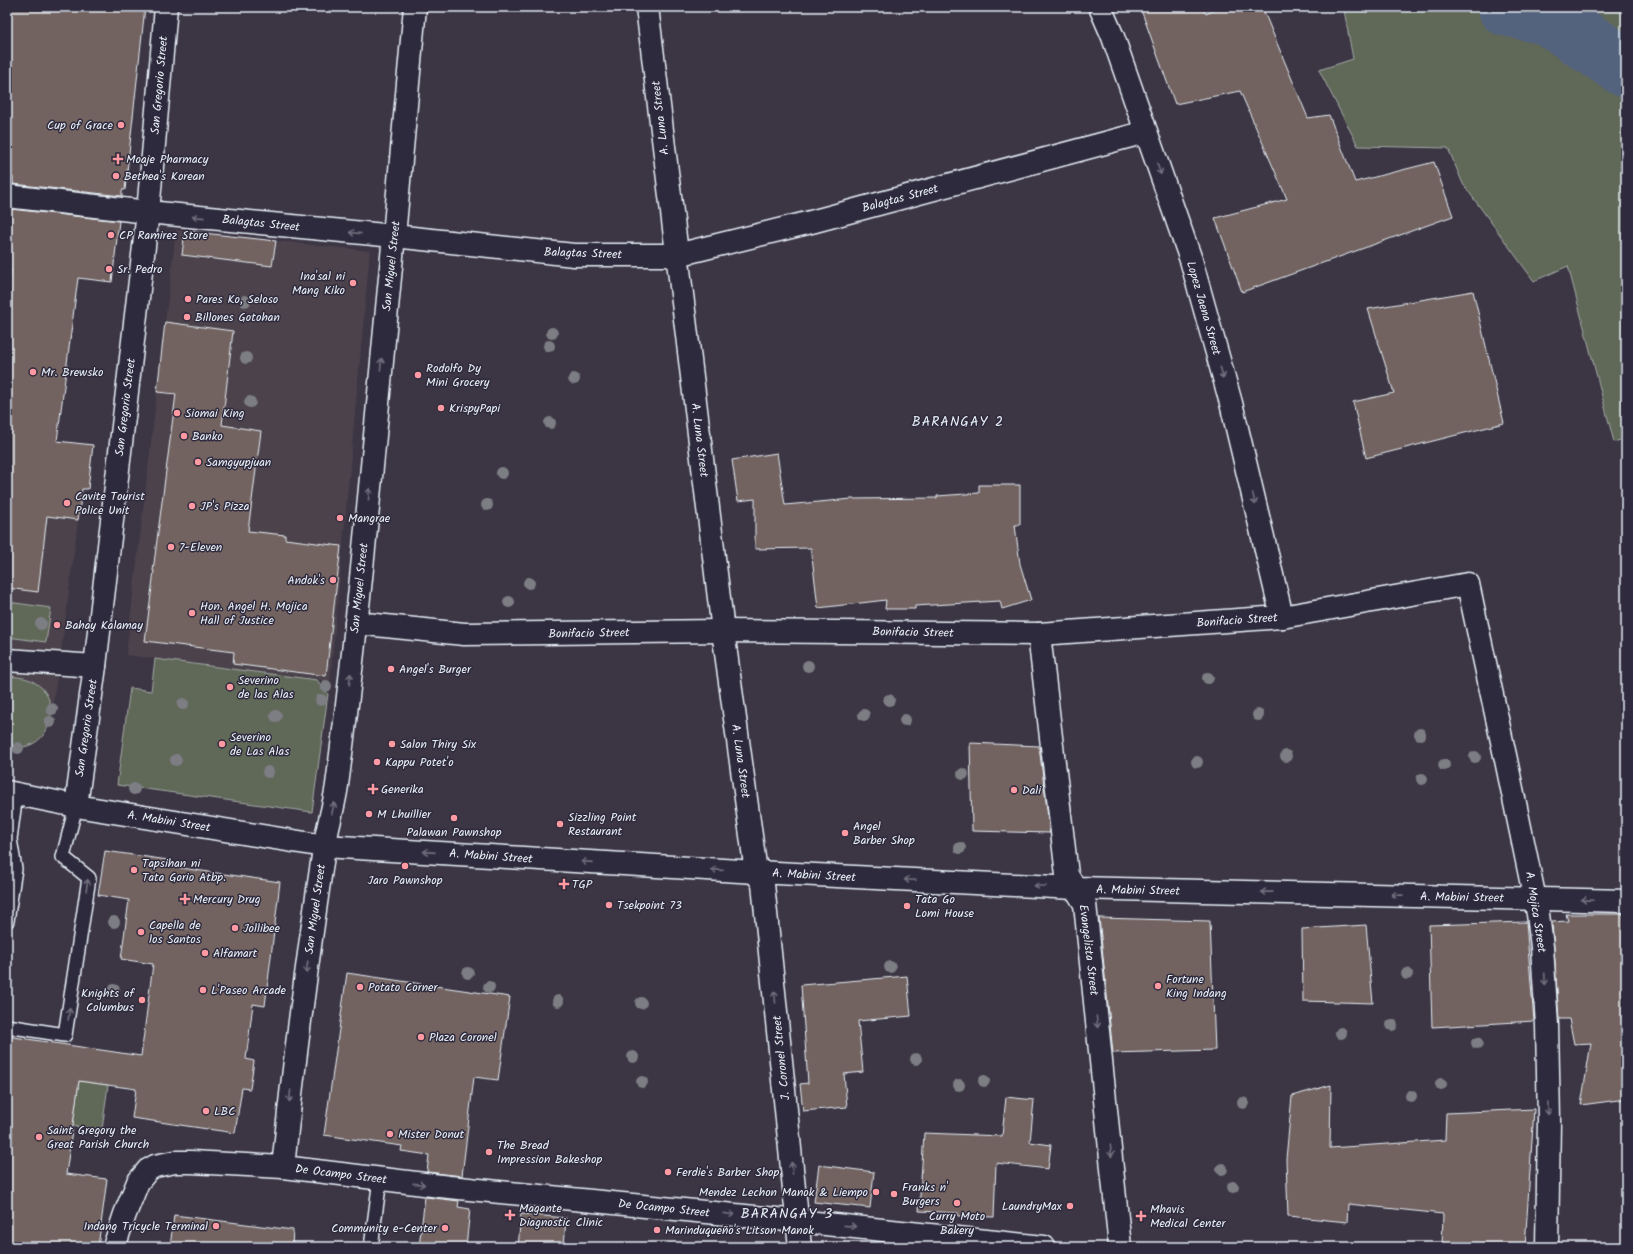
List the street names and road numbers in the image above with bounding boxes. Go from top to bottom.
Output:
street label: San Gregorio Street [146,35,173,135]
street label: A. Luna Street [646,79,674,156]
street label: Balagtas Street [860,179,941,218]
street label: Balagtas Street [221,210,301,237]
street label: San Miguel Street [377,220,406,312]
street label: Balagtas Street [544,243,623,264]
street label: Lopez Jaena Street [1181,259,1226,358]
street label: San Gregorio Street [110,357,141,457]
street label: A. Luna Street [686,402,714,479]
street label: San Miguel Street [345,542,374,634]
street label: Bonifacio Street [1196,608,1279,633]
street label: Bonifacio Street [872,622,954,643]
street label: Bonifacio Street [548,623,630,644]
street label: San Gregorio Street [70,678,103,778]
street label: A. Luna Street [726,723,755,800]
street label: A. Mabini Street [126,806,212,837]
street label: A. Mabini Street [449,844,534,869]
street label: San Miguel Street [300,863,331,955]
street label: A. Mabini Street [772,864,857,887]
street label: A. Mojica Street [1520,870,1551,954]
street label: A. Mabini Street [1096,880,1180,901]
street label: A. Mabini Street [1420,887,1504,908]
street label: Evangelista Street [1073,903,1104,997]
street label: J. Coronel Street [768,1014,795,1101]
street label: De Ocampo Street [294,1159,388,1190]
street label: De Ocampo Street [617,1194,711,1223]

